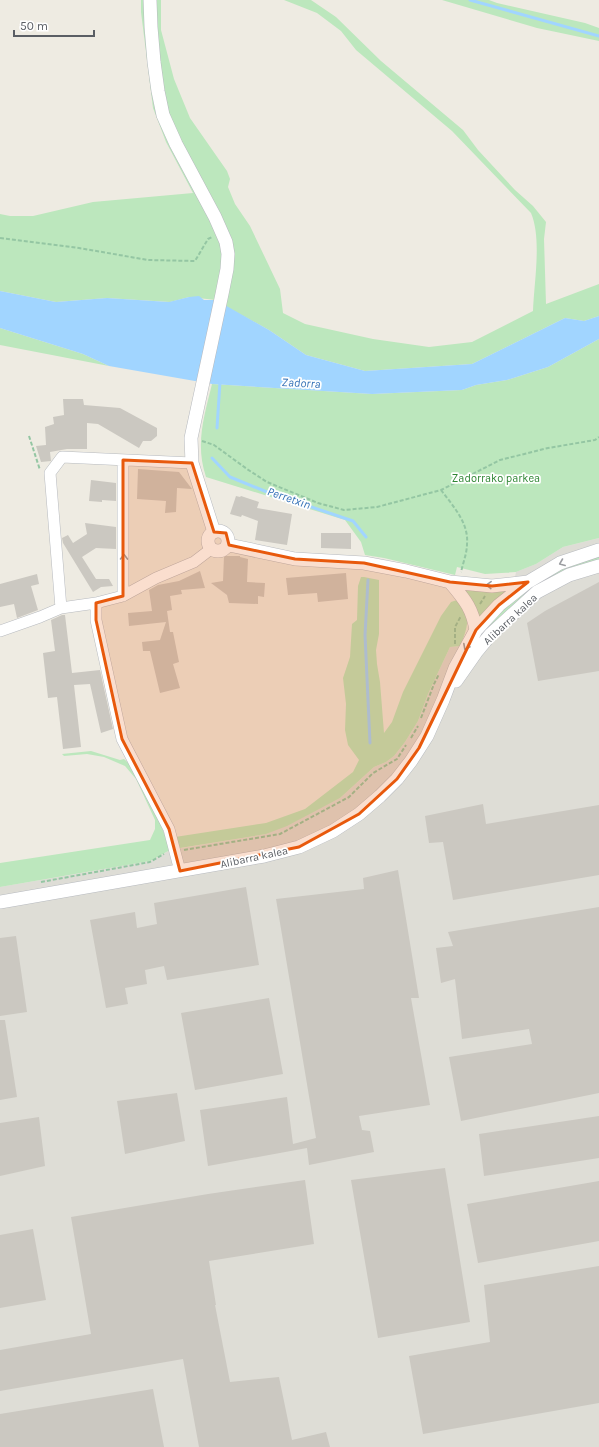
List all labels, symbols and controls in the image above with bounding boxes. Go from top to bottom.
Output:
scale bar [14,12,94,38]
text: 50 m [20,19,48,33]
water label: Zadorra [281,375,321,391]
park label: Zadorrako parkea [452,472,540,485]
water label: Perretxin [266,484,312,512]
one-way arrow [119,554,128,560]
one-way arrow [559,558,566,566]
one-way arrow [486,581,492,590]
street label: Alibarra kalea [481,591,540,648]
one-way arrow [464,643,471,650]
street label: Alibarra kalea [219,844,289,871]

